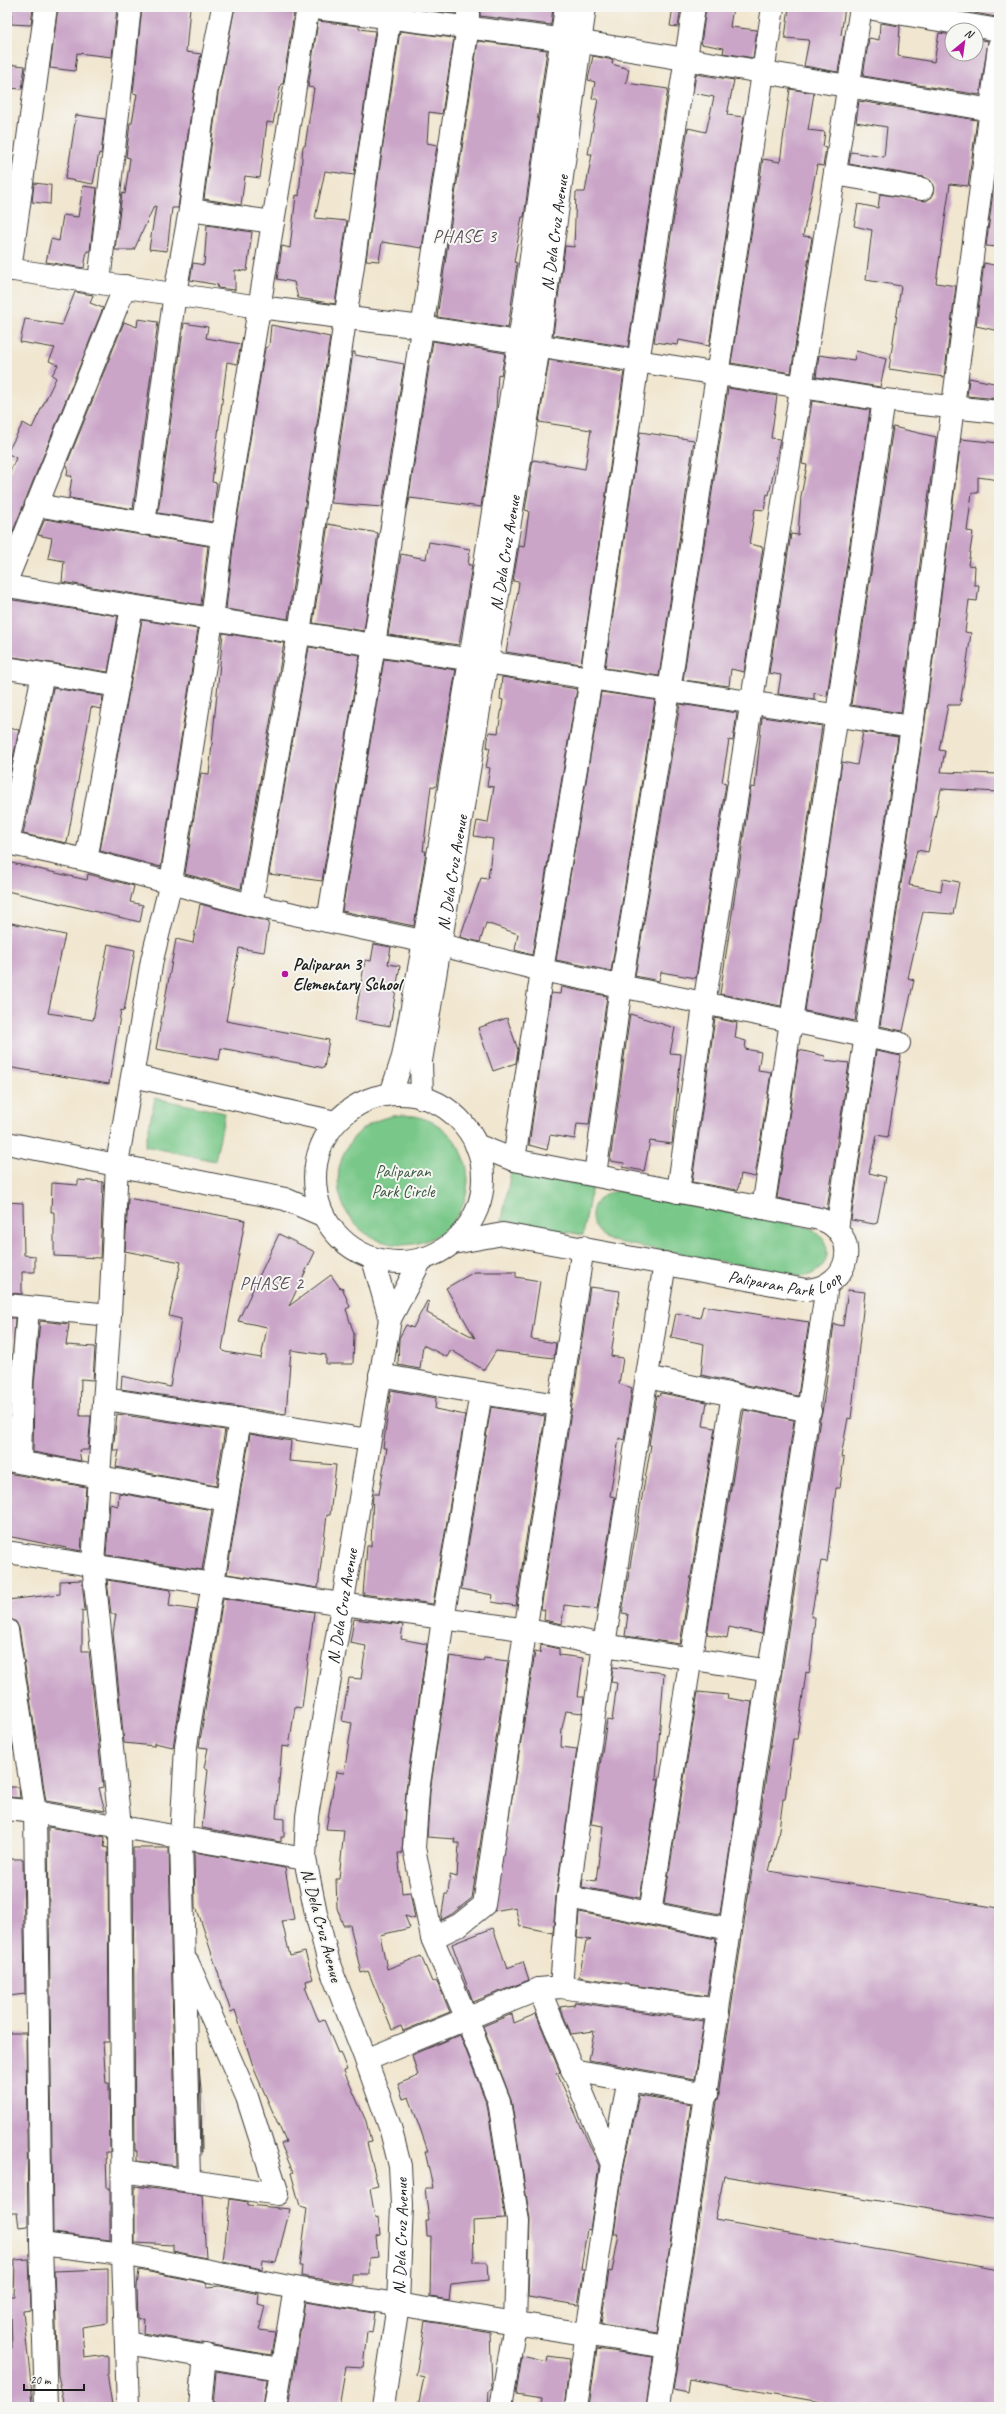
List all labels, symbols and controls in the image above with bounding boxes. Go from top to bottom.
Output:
north arrow [944,22,984,62]
text: N [962,25,977,42]
street label: N. Dela Cruz Avenue [537,172,573,292]
district label: PHASE 3 [433,225,498,247]
street label: N. Dela Cruz Avenue [486,492,525,612]
street label: N. Dela Cruz Avenue [433,812,473,932]
place label: Paliparan 3 Elementary School [293,954,404,995]
marker: Paliparan 3 Elementary School [280,969,290,979]
park label: Paliparan Park Circle [371,1161,436,1202]
street label: Paliparan Park Loop [727,1266,847,1301]
district label: PHASE 2 [240,1272,305,1294]
street label: N. Dela Cruz Avenue [323,1546,363,1665]
street label: N. Dela Cruz Avenue [296,1866,347,1985]
street label: N. Dela Cruz Avenue [388,2176,413,2295]
scale bar [24,2366,84,2392]
text: 20 m [30,2372,52,2388]

